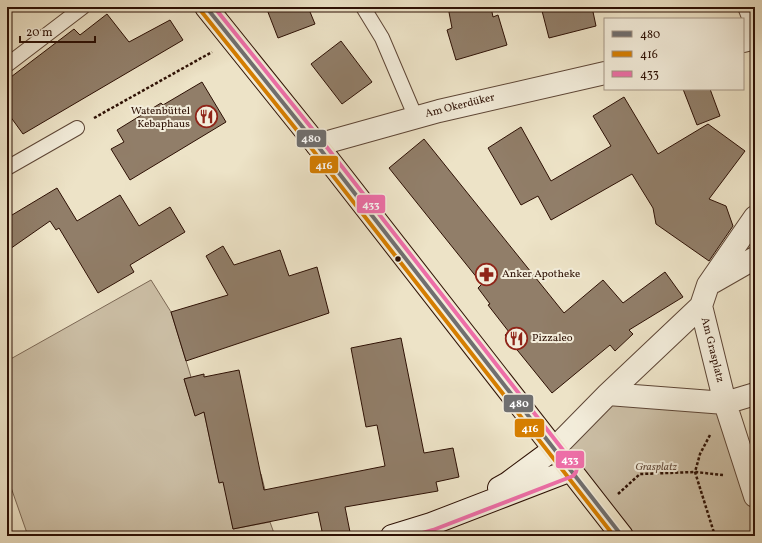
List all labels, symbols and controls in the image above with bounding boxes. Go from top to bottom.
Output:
scale bar [20,18,95,44]
legend [604,18,744,90]
text: 20 m [26,25,53,41]
text: 480 [640,27,660,43]
text: 416 [640,47,658,63]
text: 433 [640,67,659,83]
street label: Am Okerdüker [424,90,497,122]
place label: Watenbüttel Kebaphaus [131,104,190,132]
restaurant icon: Watenbüttel Kebaphaus [193,104,219,130]
line badge: 480 [296,129,327,148]
text: 480 [301,132,321,147]
line badge: 416 [309,155,339,174]
text: 416 [315,159,333,174]
line badge: 433 [356,194,386,214]
text: 433 [362,198,380,213]
unlabelled marker [393,254,403,264]
pharmacy icon: Anker Apotheke [473,261,499,287]
place label: Anker Apotheke [502,267,580,282]
street label: Am Grasplatz [697,316,727,385]
restaurant icon: Pizzaleo [504,325,530,351]
place label: Pizzaleo [532,331,573,346]
line badge: 480 [503,394,534,413]
text: 480 [509,397,529,412]
line badge: 416 [514,418,545,438]
text: 416 [521,422,539,437]
line badge: 433 [555,450,585,469]
text: 433 [561,453,579,468]
park label: Grasplatz [635,460,677,475]

